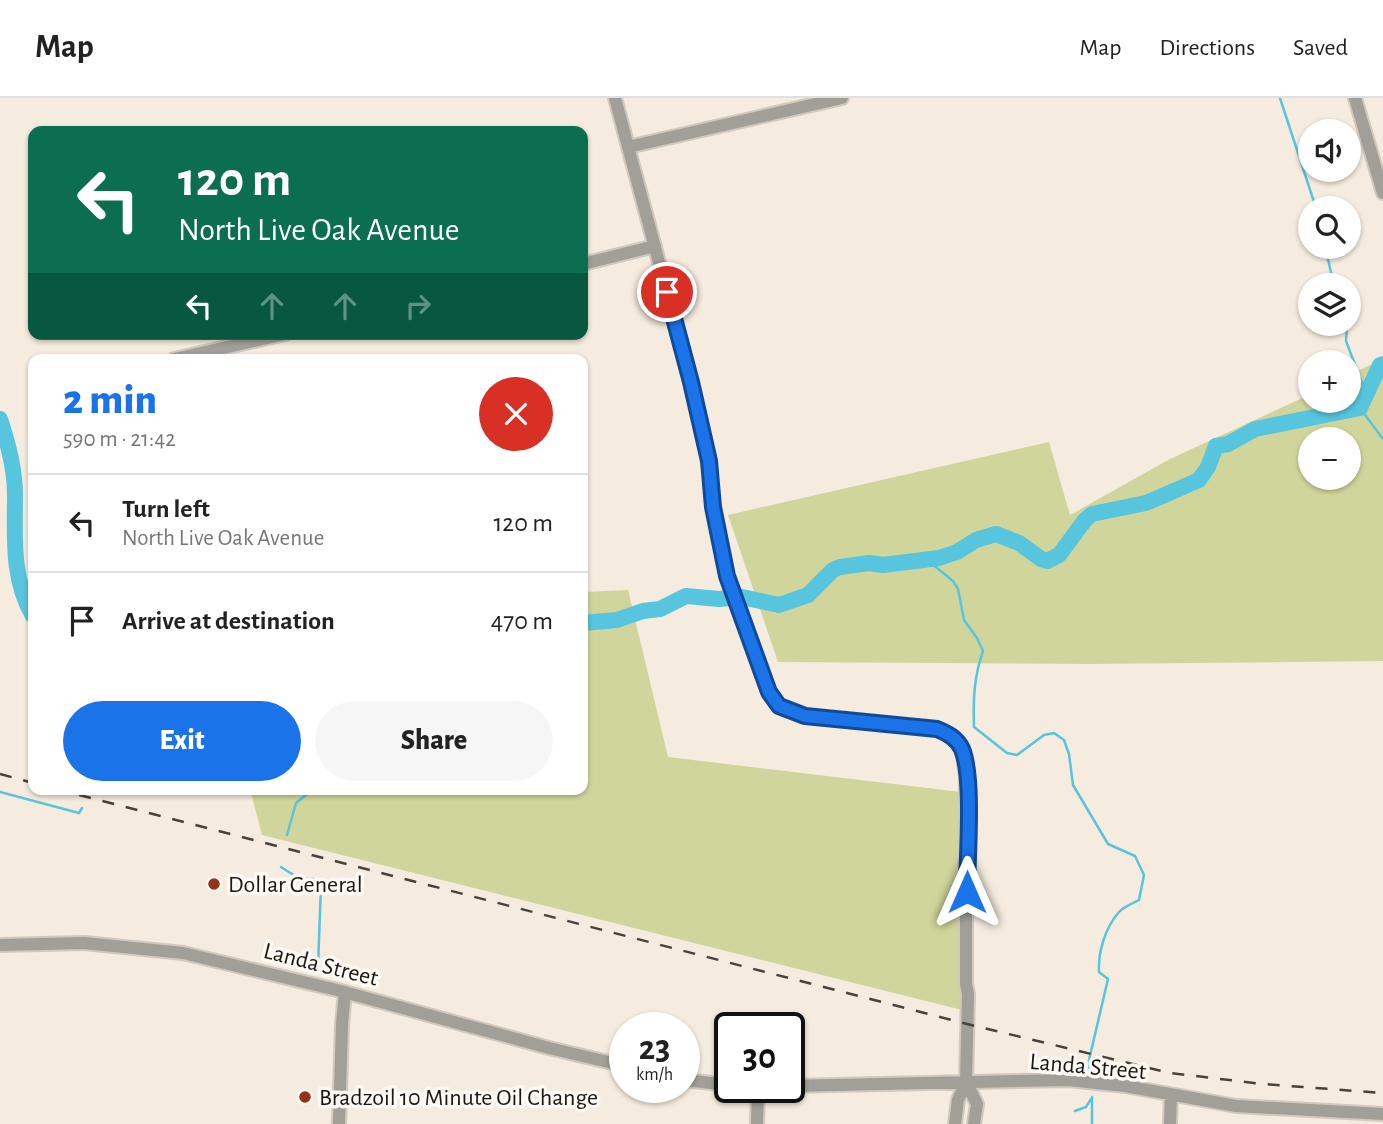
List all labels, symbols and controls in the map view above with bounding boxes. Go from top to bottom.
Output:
text: Map [35,31,94,64]
text: Map [1079,36,1121,60]
text: Directions [1159,36,1255,60]
text: Saved [1293,36,1348,60]
map controls [1298,119,1361,490]
button: sound [1298,119,1361,182]
icon: left [63,154,154,245]
text: 120 m [178,156,291,205]
button: search [1298,196,1361,259]
text: North Live Oak Avenue [178,214,459,246]
pin [637,262,697,322]
icon: arrive [648,273,686,311]
button: layers [1298,273,1361,336]
icon: left [180,287,218,325]
icon: ahead [253,287,291,325]
icon: ahead [326,287,364,325]
icon: right [399,287,437,325]
button: + [1298,350,1361,413]
button: close [479,377,553,451]
text: 2 min [63,379,157,421]
button: − [1298,427,1361,490]
text: 590 m · 21:42 [63,428,176,451]
text: Turn left [122,496,210,522]
icon: left [63,504,101,542]
text: 120 m [493,510,553,536]
text: North Live Oak Avenue [122,527,324,550]
icon: arrive [63,602,101,640]
text: Arrive at destination [122,608,335,634]
text: 470 m [491,608,553,634]
button: Exit [63,701,301,781]
button: Share [315,701,553,781]
position arrow [930,855,1004,929]
place label: Dollar General [228,873,363,897]
marker: Dollar General [206,876,222,892]
street label: Landa Street [261,939,381,991]
speed limit sign: 30 [714,1012,805,1103]
text: 23 [639,1031,670,1066]
street label: Landa Street [1028,1050,1148,1084]
text: km/h [636,1066,673,1084]
place label: Bradzoil 10 Minute Oil Change [319,1086,598,1110]
marker: Bradzoil 10 Minute Oil Change [297,1089,313,1105]

